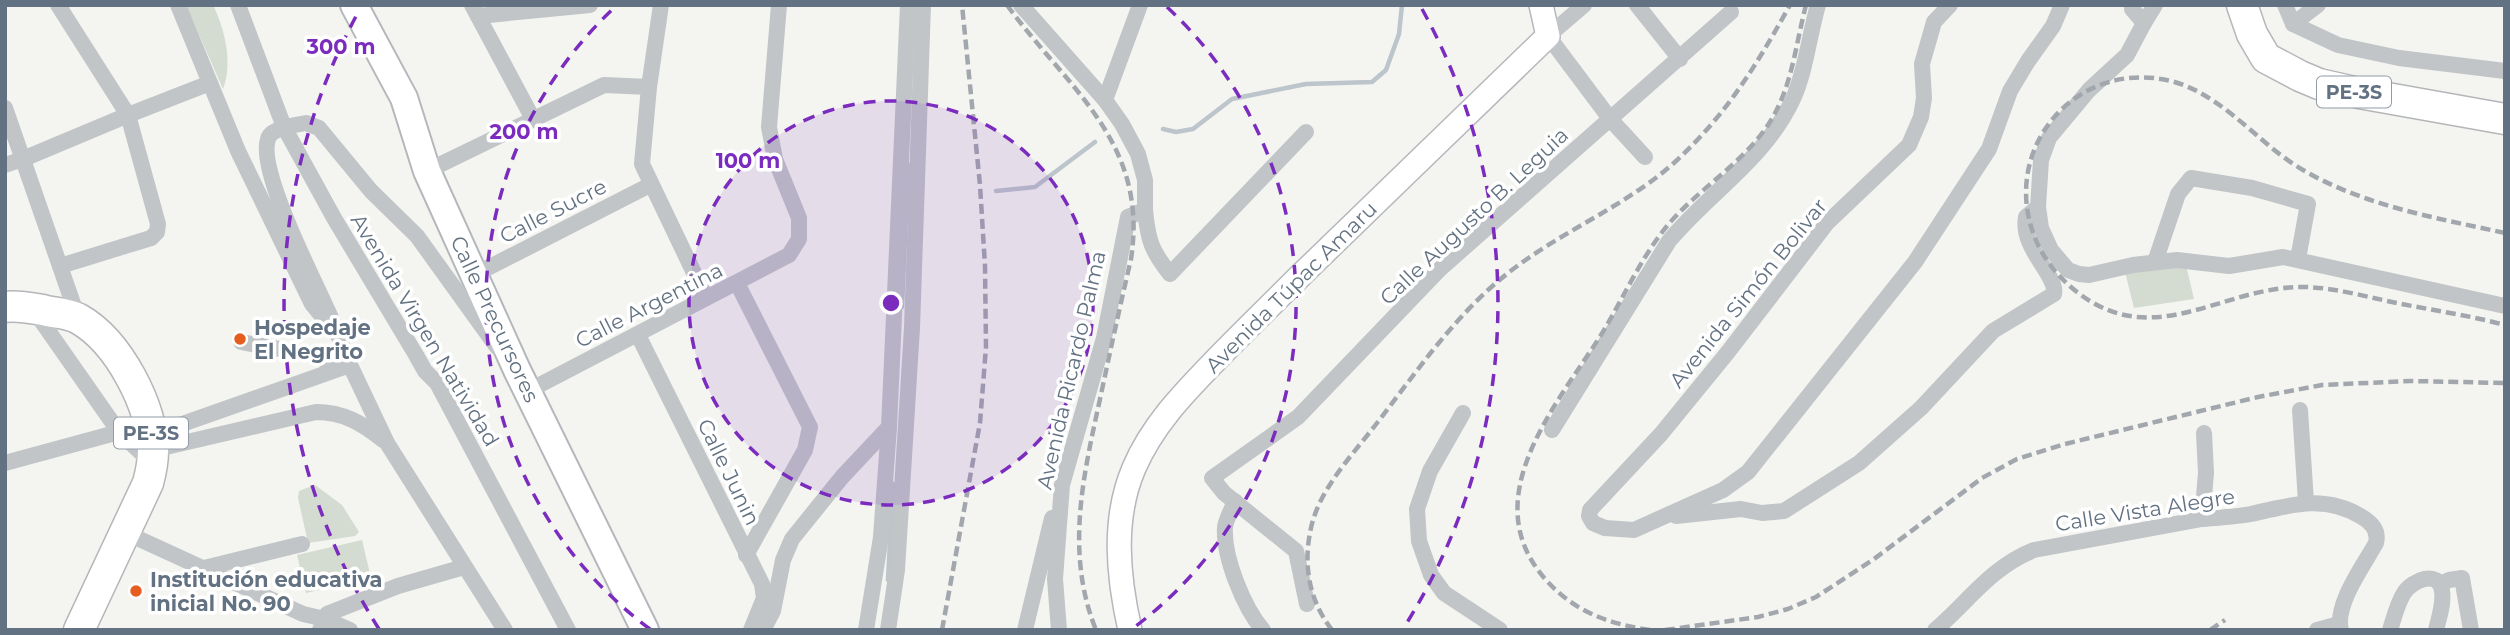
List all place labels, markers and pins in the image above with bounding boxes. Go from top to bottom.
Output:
centre of rings [879,291,903,315]
place label: Hospedaje El Negrito [254,315,371,364]
marker: Hospedaje El Negrito [232,331,248,347]
place label: Institución educativa inicial No. 90 [150,567,383,616]
marker: Institución educativa inicial No. 90 [128,583,144,599]

